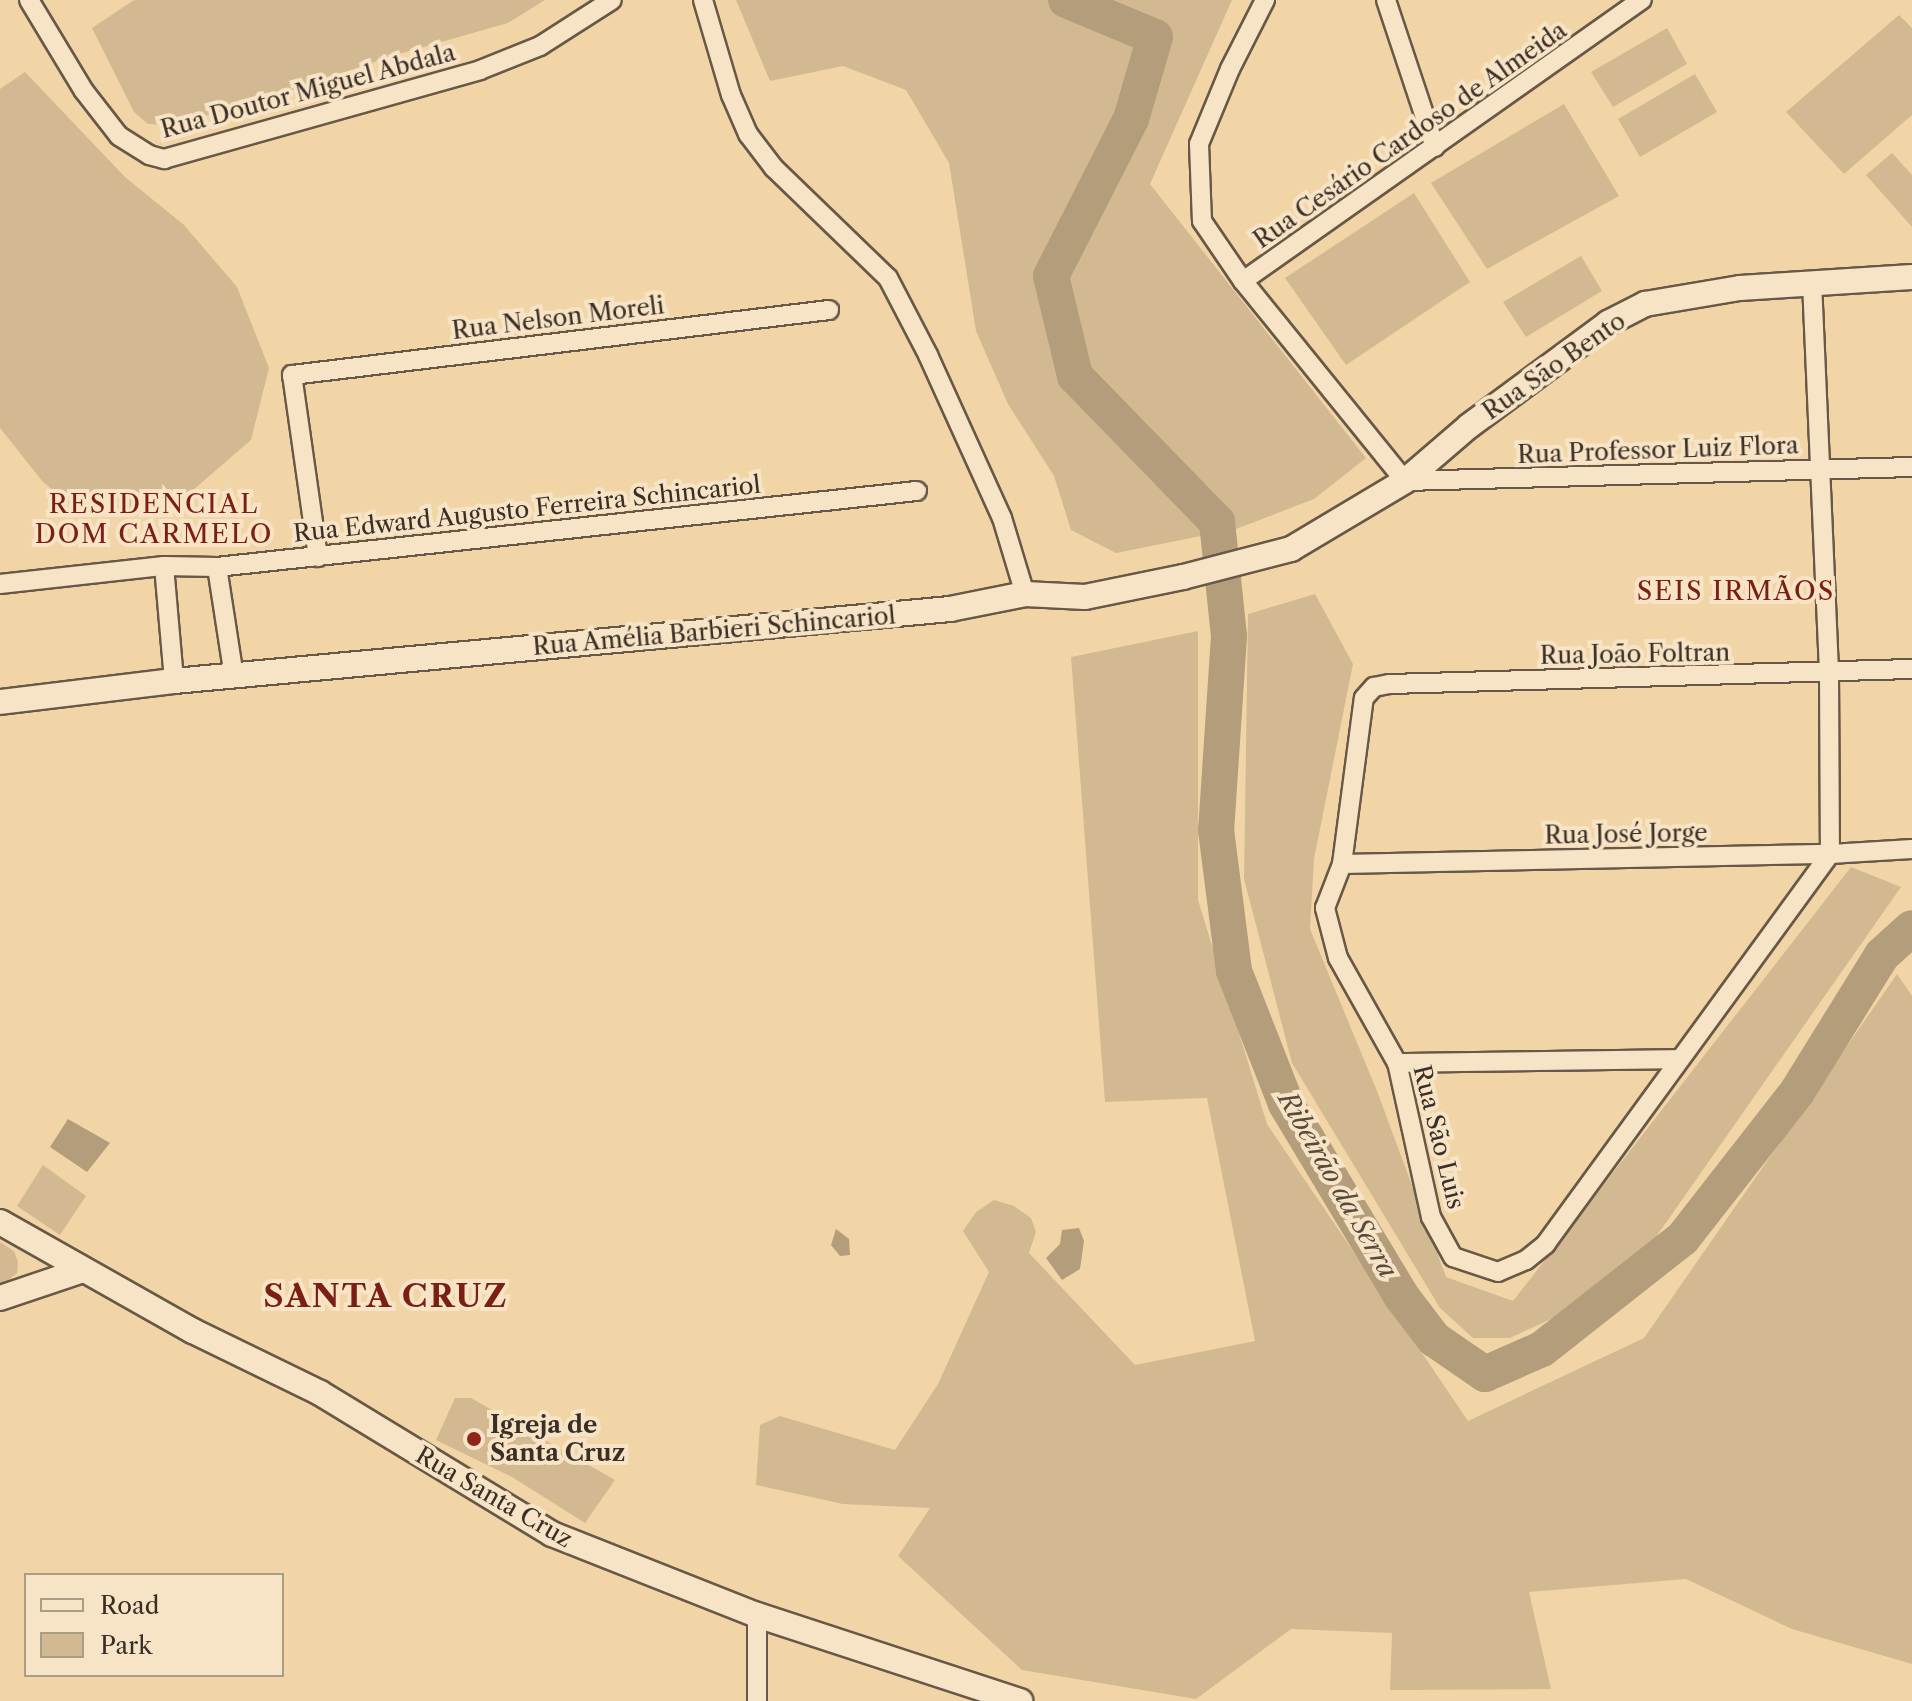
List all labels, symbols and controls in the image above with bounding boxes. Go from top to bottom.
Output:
street label: Rua Cesário Cardoso de Almeida [1248,15,1572,255]
street label: Rua Doutor Miguel Abdala [157,38,459,144]
street label: Rua Nelson Moreli [450,291,666,345]
street label: Rua São Bento [1477,306,1631,426]
street label: Rua Professor Luiz Flora [1517,431,1799,469]
street label: Rua Edward Augusto Ferreira Schincariol [291,470,763,548]
district label: RESIDENCIAL DOM CARMELO [35,489,273,550]
district label: SEIS IRMÃOS [1637,576,1835,608]
street label: Rua Amélia Barbieri Schincariol [531,601,897,661]
street label: Rua João Foltran [1539,638,1731,670]
street label: Rua José Jorge [1544,818,1708,850]
street label: Rua São Luis [1407,1062,1471,1212]
water label: Ribeirão da Serra [1271,1086,1403,1284]
district label: SANTA CRUZ [263,1277,509,1315]
place label: Igreja de Santa Cruz [490,1411,626,1467]
marker: Igreja de Santa Cruz [465,1430,483,1448]
street label: Rua Santa Cruz [410,1440,578,1554]
legend [24,1573,284,1677]
text: Road [100,1591,159,1620]
text: Park [100,1631,152,1660]

